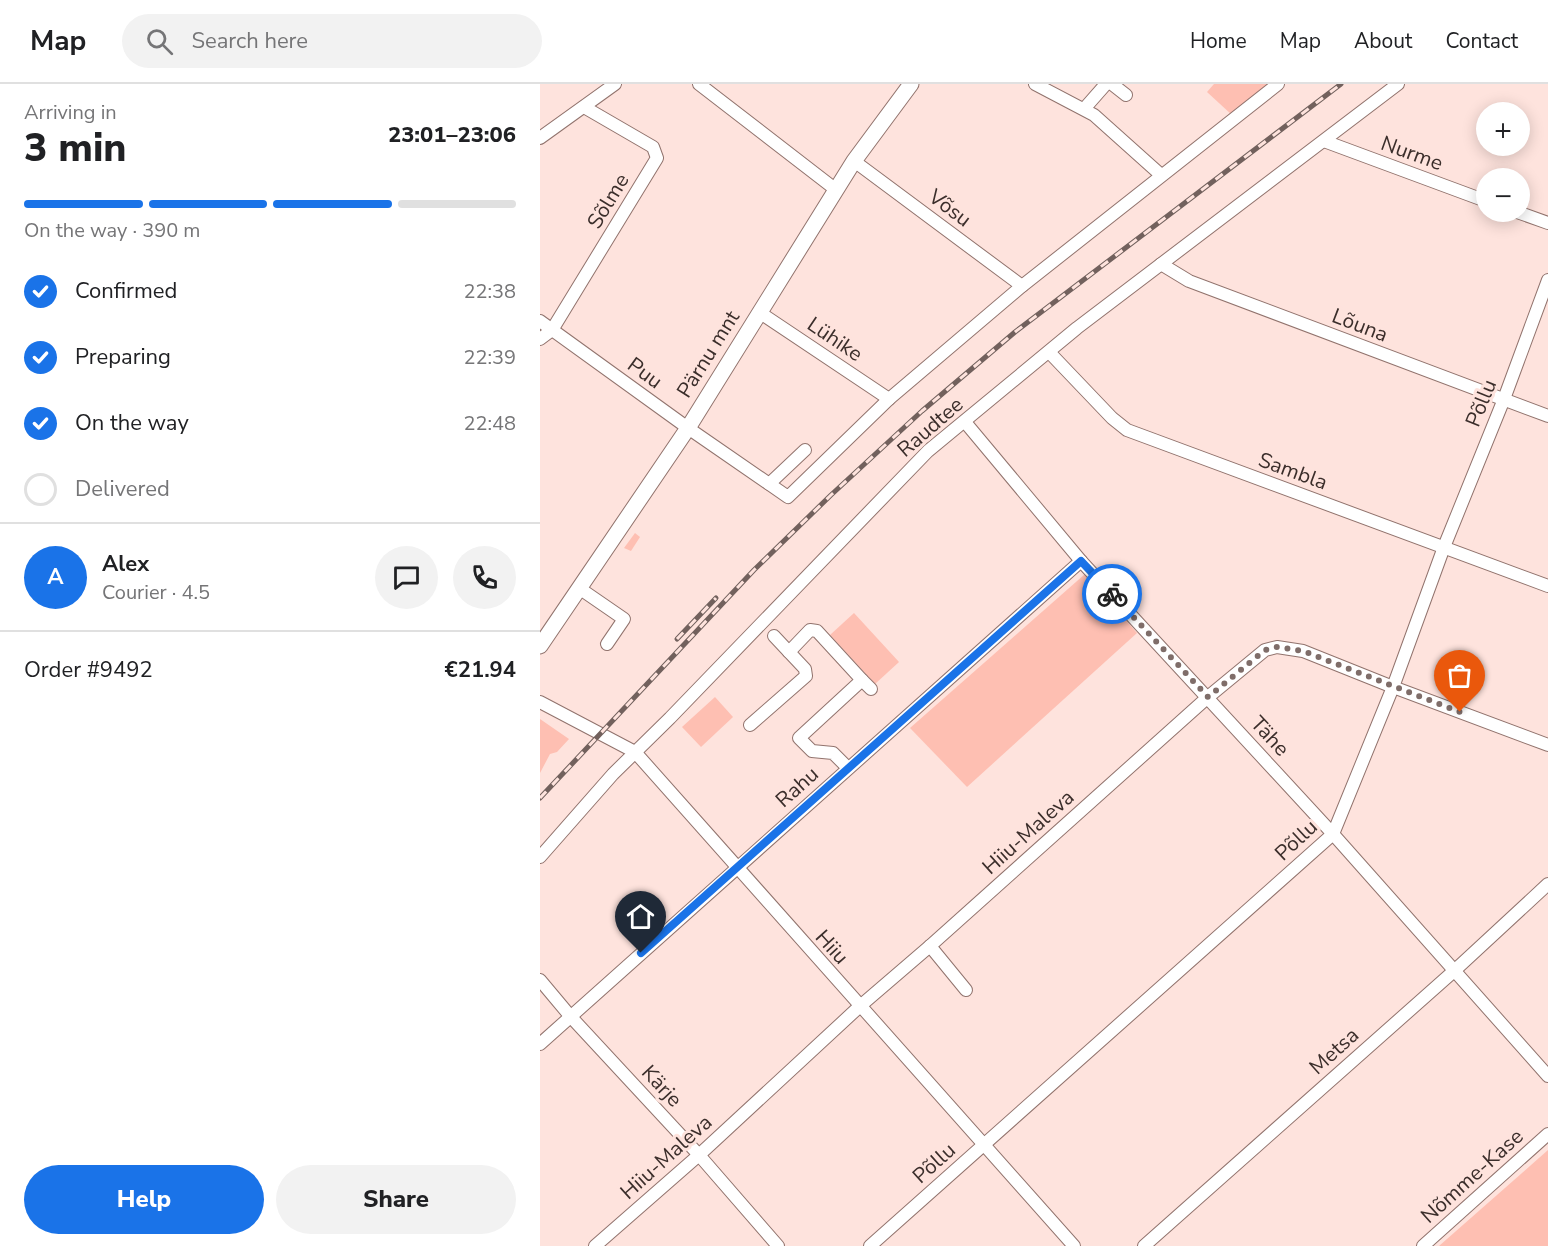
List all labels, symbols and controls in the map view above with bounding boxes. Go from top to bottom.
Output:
search box [122,14,542,68]
text: Map [30,22,86,60]
icon: search [143,25,176,58]
text: Search here [191,26,308,56]
text: Home [1190,27,1247,55]
text: Map [1280,27,1321,55]
text: About [1354,27,1412,55]
text: Contact [1445,27,1518,55]
text: Arriving in [24,99,117,126]
map controls [1476,102,1530,222]
button: + [1476,102,1530,156]
text: 23:01–23:06 [388,120,516,150]
text: 3 min [24,122,127,175]
street label: Nurme [1377,129,1447,177]
street label: Sõlme [581,168,635,234]
button: − [1476,168,1530,222]
street label: Võsu [922,182,977,233]
text: On the way · 390 m [24,217,200,244]
icon: check [24,275,57,308]
text: Confirmed [75,276,177,306]
text: 22:38 [463,278,516,305]
street label: Lõuna [1328,302,1392,348]
street label: Pärnu mnt [670,305,746,403]
street label: Lühike [802,310,868,368]
icon: check [24,341,57,374]
text: Preparing [75,342,171,372]
text: 22:39 [463,344,516,371]
street label: Puu [622,351,668,395]
street label: Põllu [1459,375,1503,431]
street label: Raudtee [891,391,969,463]
icon: check [24,407,57,440]
text: On the way [75,408,189,438]
text: 22:48 [463,410,516,437]
street label: Sambla [1255,446,1331,496]
text: Delivered [75,474,170,504]
button: chat [375,546,438,609]
button: phone [453,546,516,609]
text: Alex [102,549,149,579]
text: A [47,562,64,592]
courier [1082,564,1142,624]
icon: bike [1096,578,1129,611]
text: Courier · 4.5 [102,579,210,606]
pin [1434,650,1485,712]
text: Order #9492 [24,655,153,685]
text: €21.94 [445,655,516,685]
icon: bag [1443,659,1476,692]
street label: Tähe [1244,710,1296,762]
street label: Rahu [769,760,825,814]
street label: Hiiu-Maleva [976,783,1080,881]
street label: Põllu [1269,813,1323,867]
pin [615,891,666,953]
icon: home [624,900,657,933]
street label: Hiiu [809,924,855,970]
street label: Metsa [1303,1021,1365,1081]
street label: Kärje [635,1059,689,1113]
street label: Hiiu-Maleva [614,1108,718,1206]
street label: Nõmme-Kase [1415,1122,1529,1230]
street label: Põllu [907,1136,961,1190]
button: Help [24,1165,264,1234]
button: Share [276,1165,516,1234]

